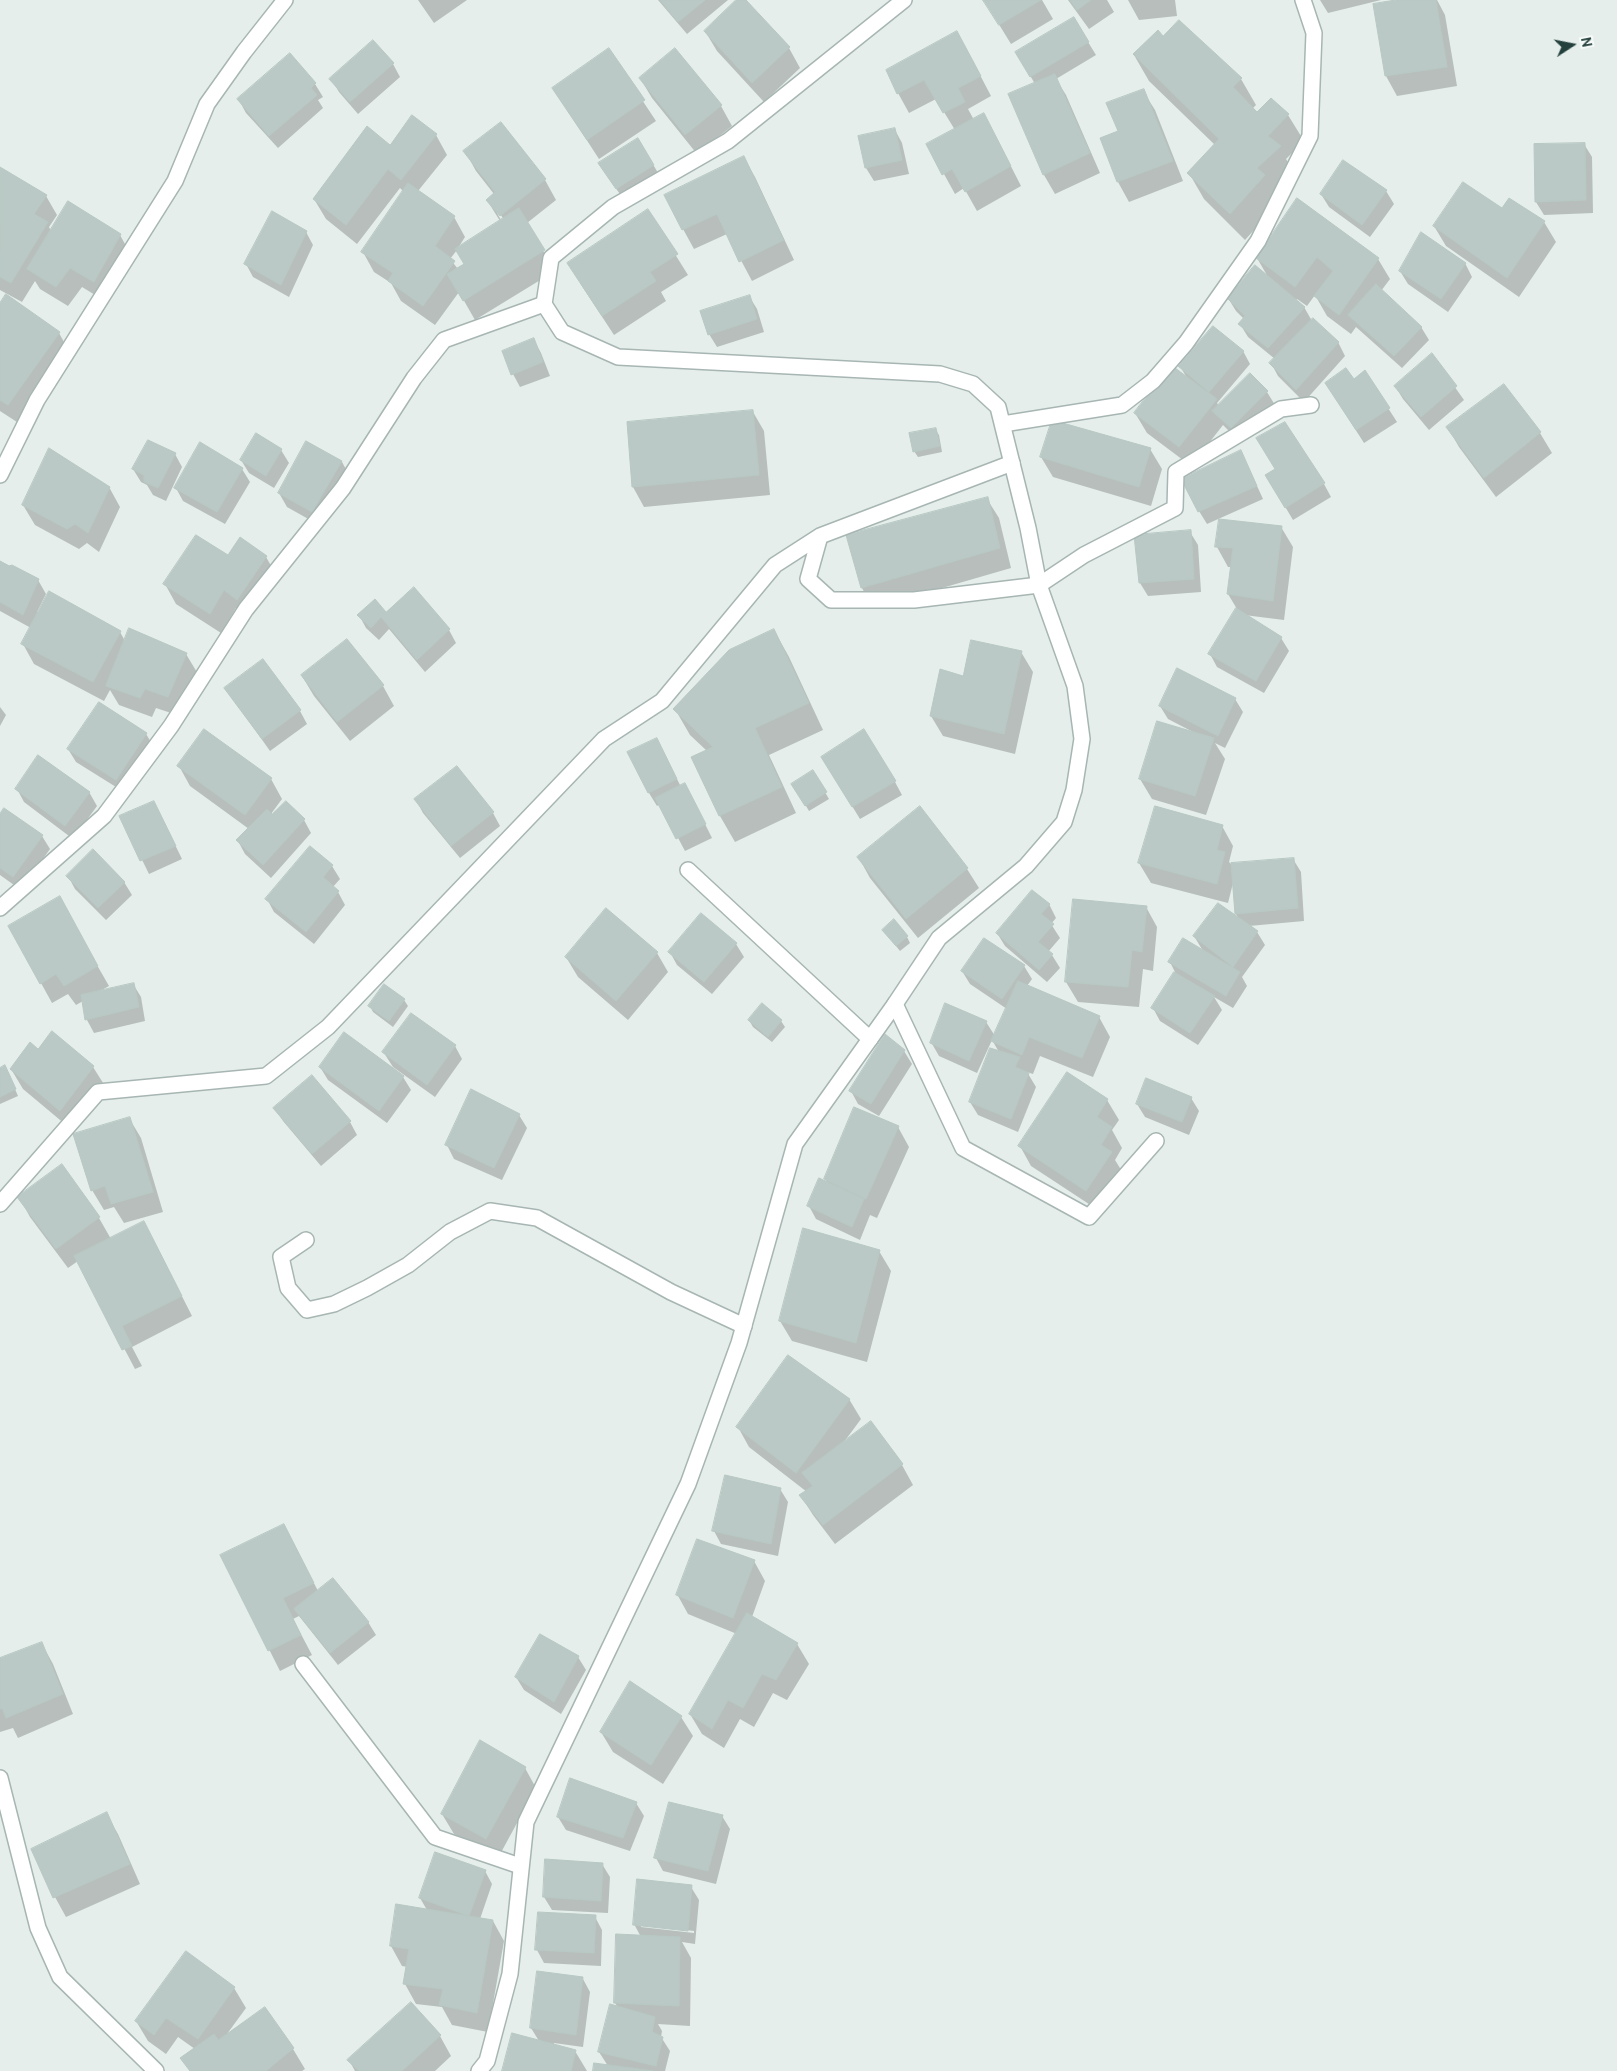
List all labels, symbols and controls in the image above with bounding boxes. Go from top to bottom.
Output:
north arrow [1547,20,1597,70]
text: N [1577,36,1597,49]

